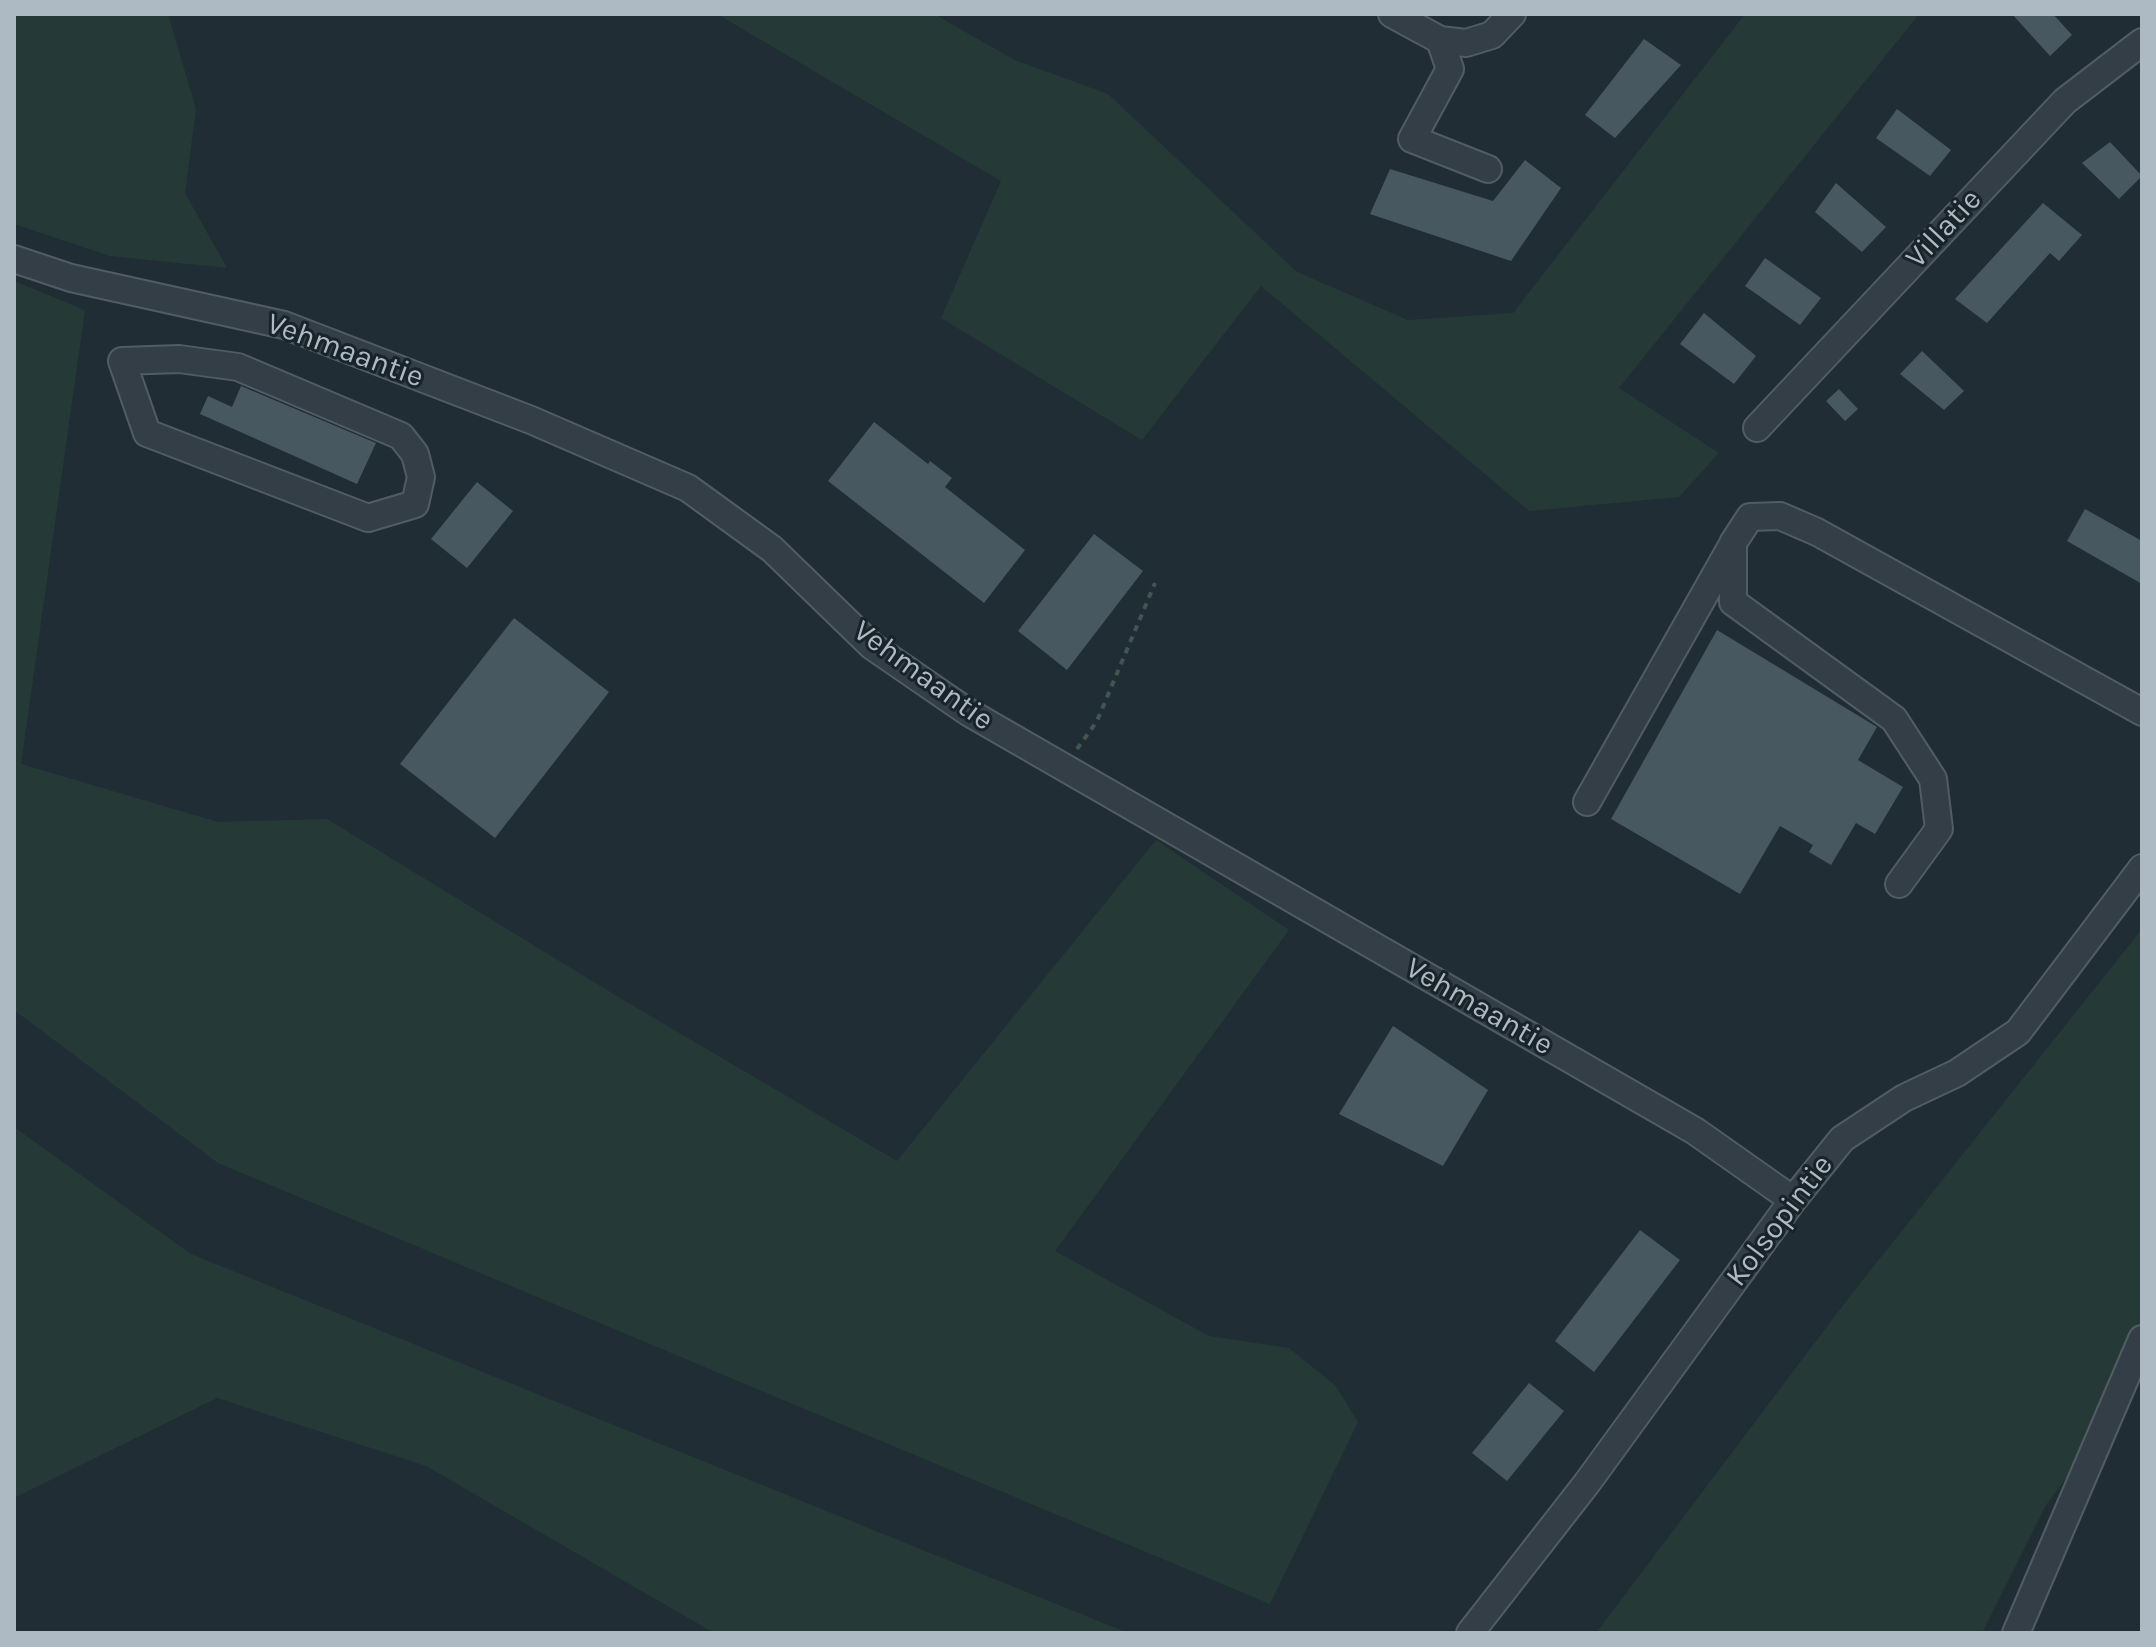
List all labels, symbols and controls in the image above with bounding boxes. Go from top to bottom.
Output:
street label: Villatie [1899,182,1989,276]
street label: Vehmaantie [262,306,428,396]
street label: Vehmaantie [846,613,1000,739]
street label: Vehmaantie [1399,950,1559,1064]
street label: Kolsopintie [1719,1148,1841,1294]

